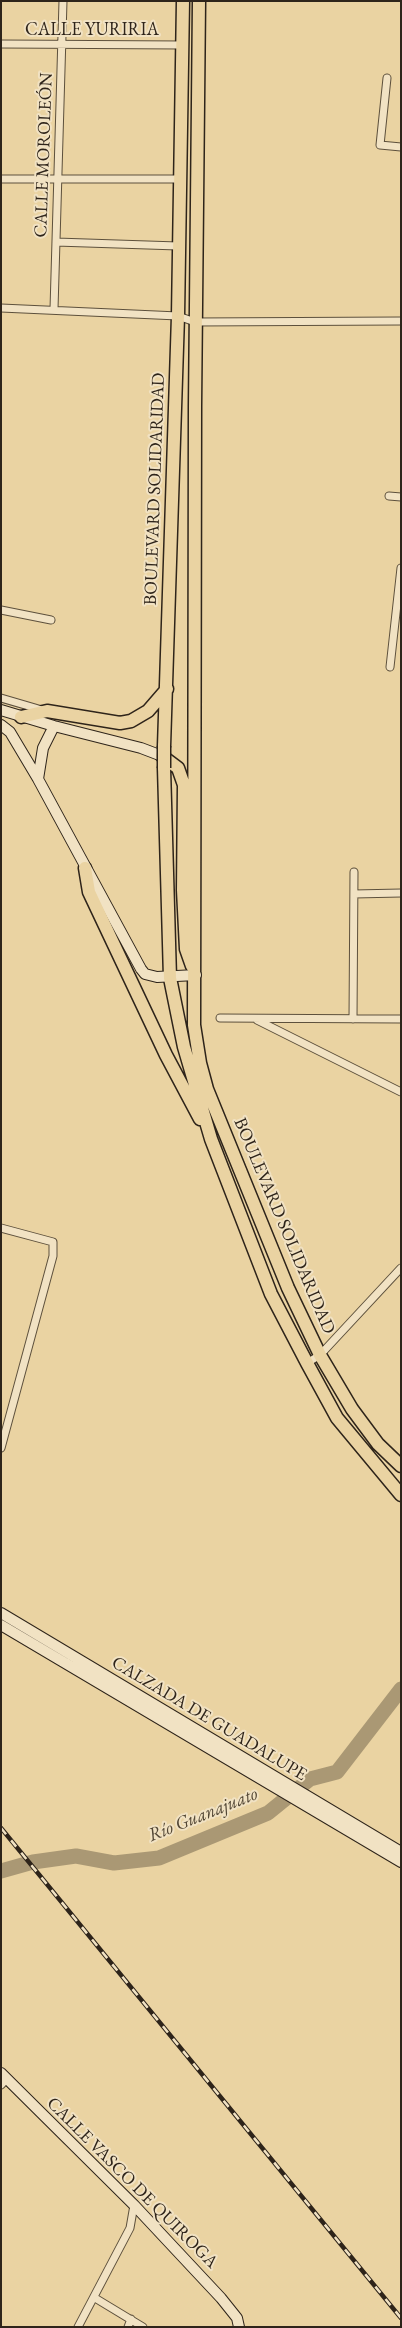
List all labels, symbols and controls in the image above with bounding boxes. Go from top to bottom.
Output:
street label: CALLE YURIRIA [25,19,159,41]
street label: CALLE MOROLEÓN [30,72,58,238]
street label: BOULEVARD SOLIDARIDAD [140,372,170,606]
street label: BOULEVARD SOLIDARIDAD [229,1115,339,1337]
street label: CALZADA DE GUADALUPE [108,1652,310,1786]
water label: Río Guanajuato [145,1783,261,1847]
street label: CALLE VASCO DE QUIROGA [42,2093,222,2273]

